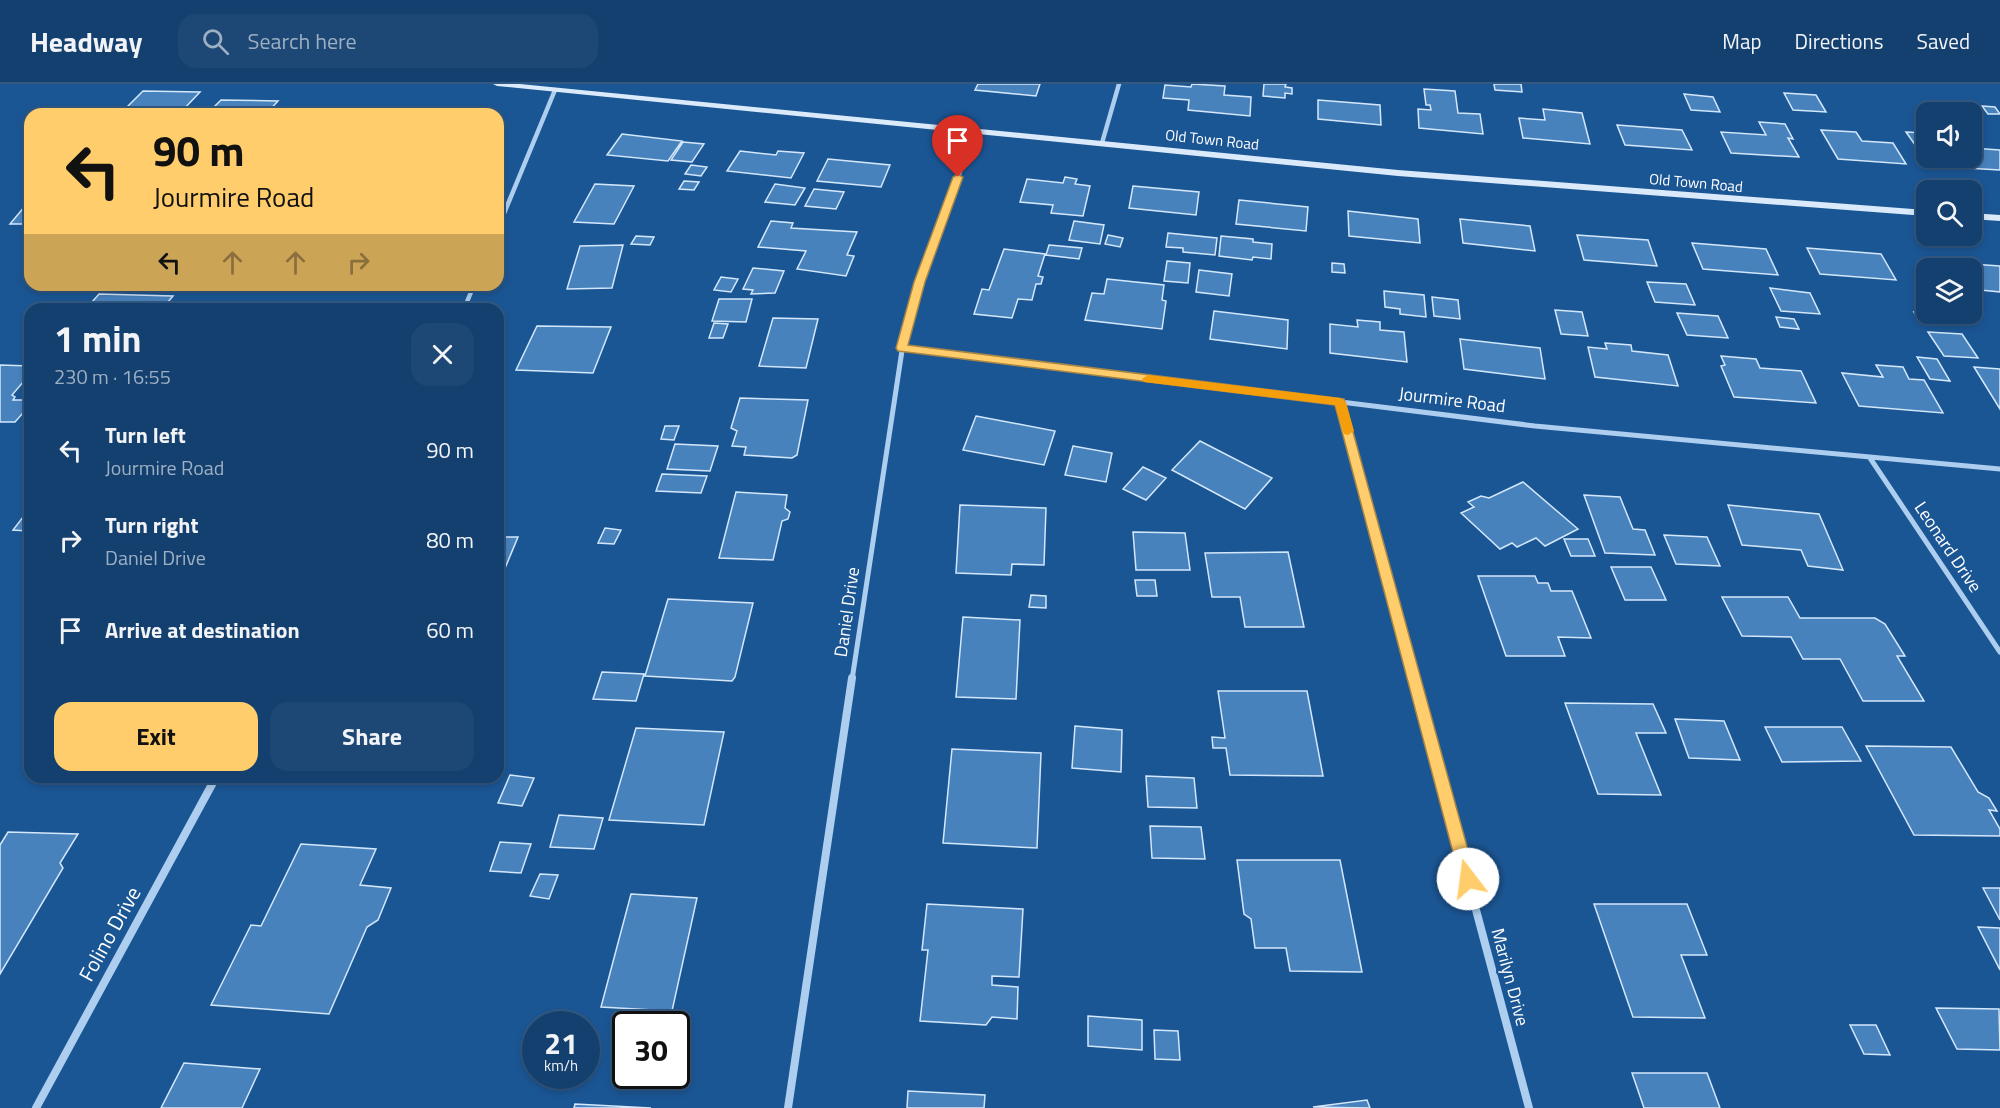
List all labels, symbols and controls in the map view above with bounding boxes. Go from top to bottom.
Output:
search box [178,14,598,68]
text: Headway [30,20,142,63]
text: Search here [247,24,357,58]
icon: search [199,25,232,58]
text: Map [1722,25,1762,57]
text: Directions [1795,25,1884,57]
text: Saved [1917,25,1970,57]
map controls [1916,102,1982,324]
button: sound [1916,102,1982,168]
pin [932,115,983,177]
text: 90 m [153,118,245,182]
street label: Old Town Road [1164,123,1260,156]
icon: arrive [941,124,974,157]
icon: left [54,132,132,210]
street label: Old Town Road [1648,167,1744,198]
text: Jourmire Road [153,176,314,217]
button: search [1916,180,1982,246]
icon: left [153,246,186,279]
icon: ahead [216,246,249,279]
icon: ahead [279,246,312,279]
icon: right [342,246,375,279]
button: layers [1916,258,1982,324]
text: 1 min [54,311,141,366]
button: close [411,323,474,386]
text: 230 m · 16:55 [54,361,171,392]
street label: Jourmire Road [1397,380,1507,419]
text: Turn left [105,418,186,452]
text: 90 m [426,433,474,467]
icon: left [54,434,87,467]
text: Jourmire Road [105,452,224,483]
street label: Leonard Drive [1908,496,1989,598]
text: Turn right [105,508,199,542]
text: 80 m [426,523,474,557]
icon: right [54,524,87,557]
text: Daniel Drive [105,542,206,573]
street label: Daniel Drive [827,565,866,659]
text: Arrive at destination [105,613,300,647]
text: 60 m [426,613,474,647]
icon: arrive [54,614,87,647]
button: Exit [54,702,258,771]
button: Share [270,702,474,771]
position arrow [1436,847,1500,911]
street label: Folino Drive [70,880,148,987]
street label: Marilyn Drive [1484,925,1536,1029]
speed limit sign: 30 [612,1011,690,1089]
text: 21 [544,1020,578,1066]
text: km/h [544,1054,578,1077]

